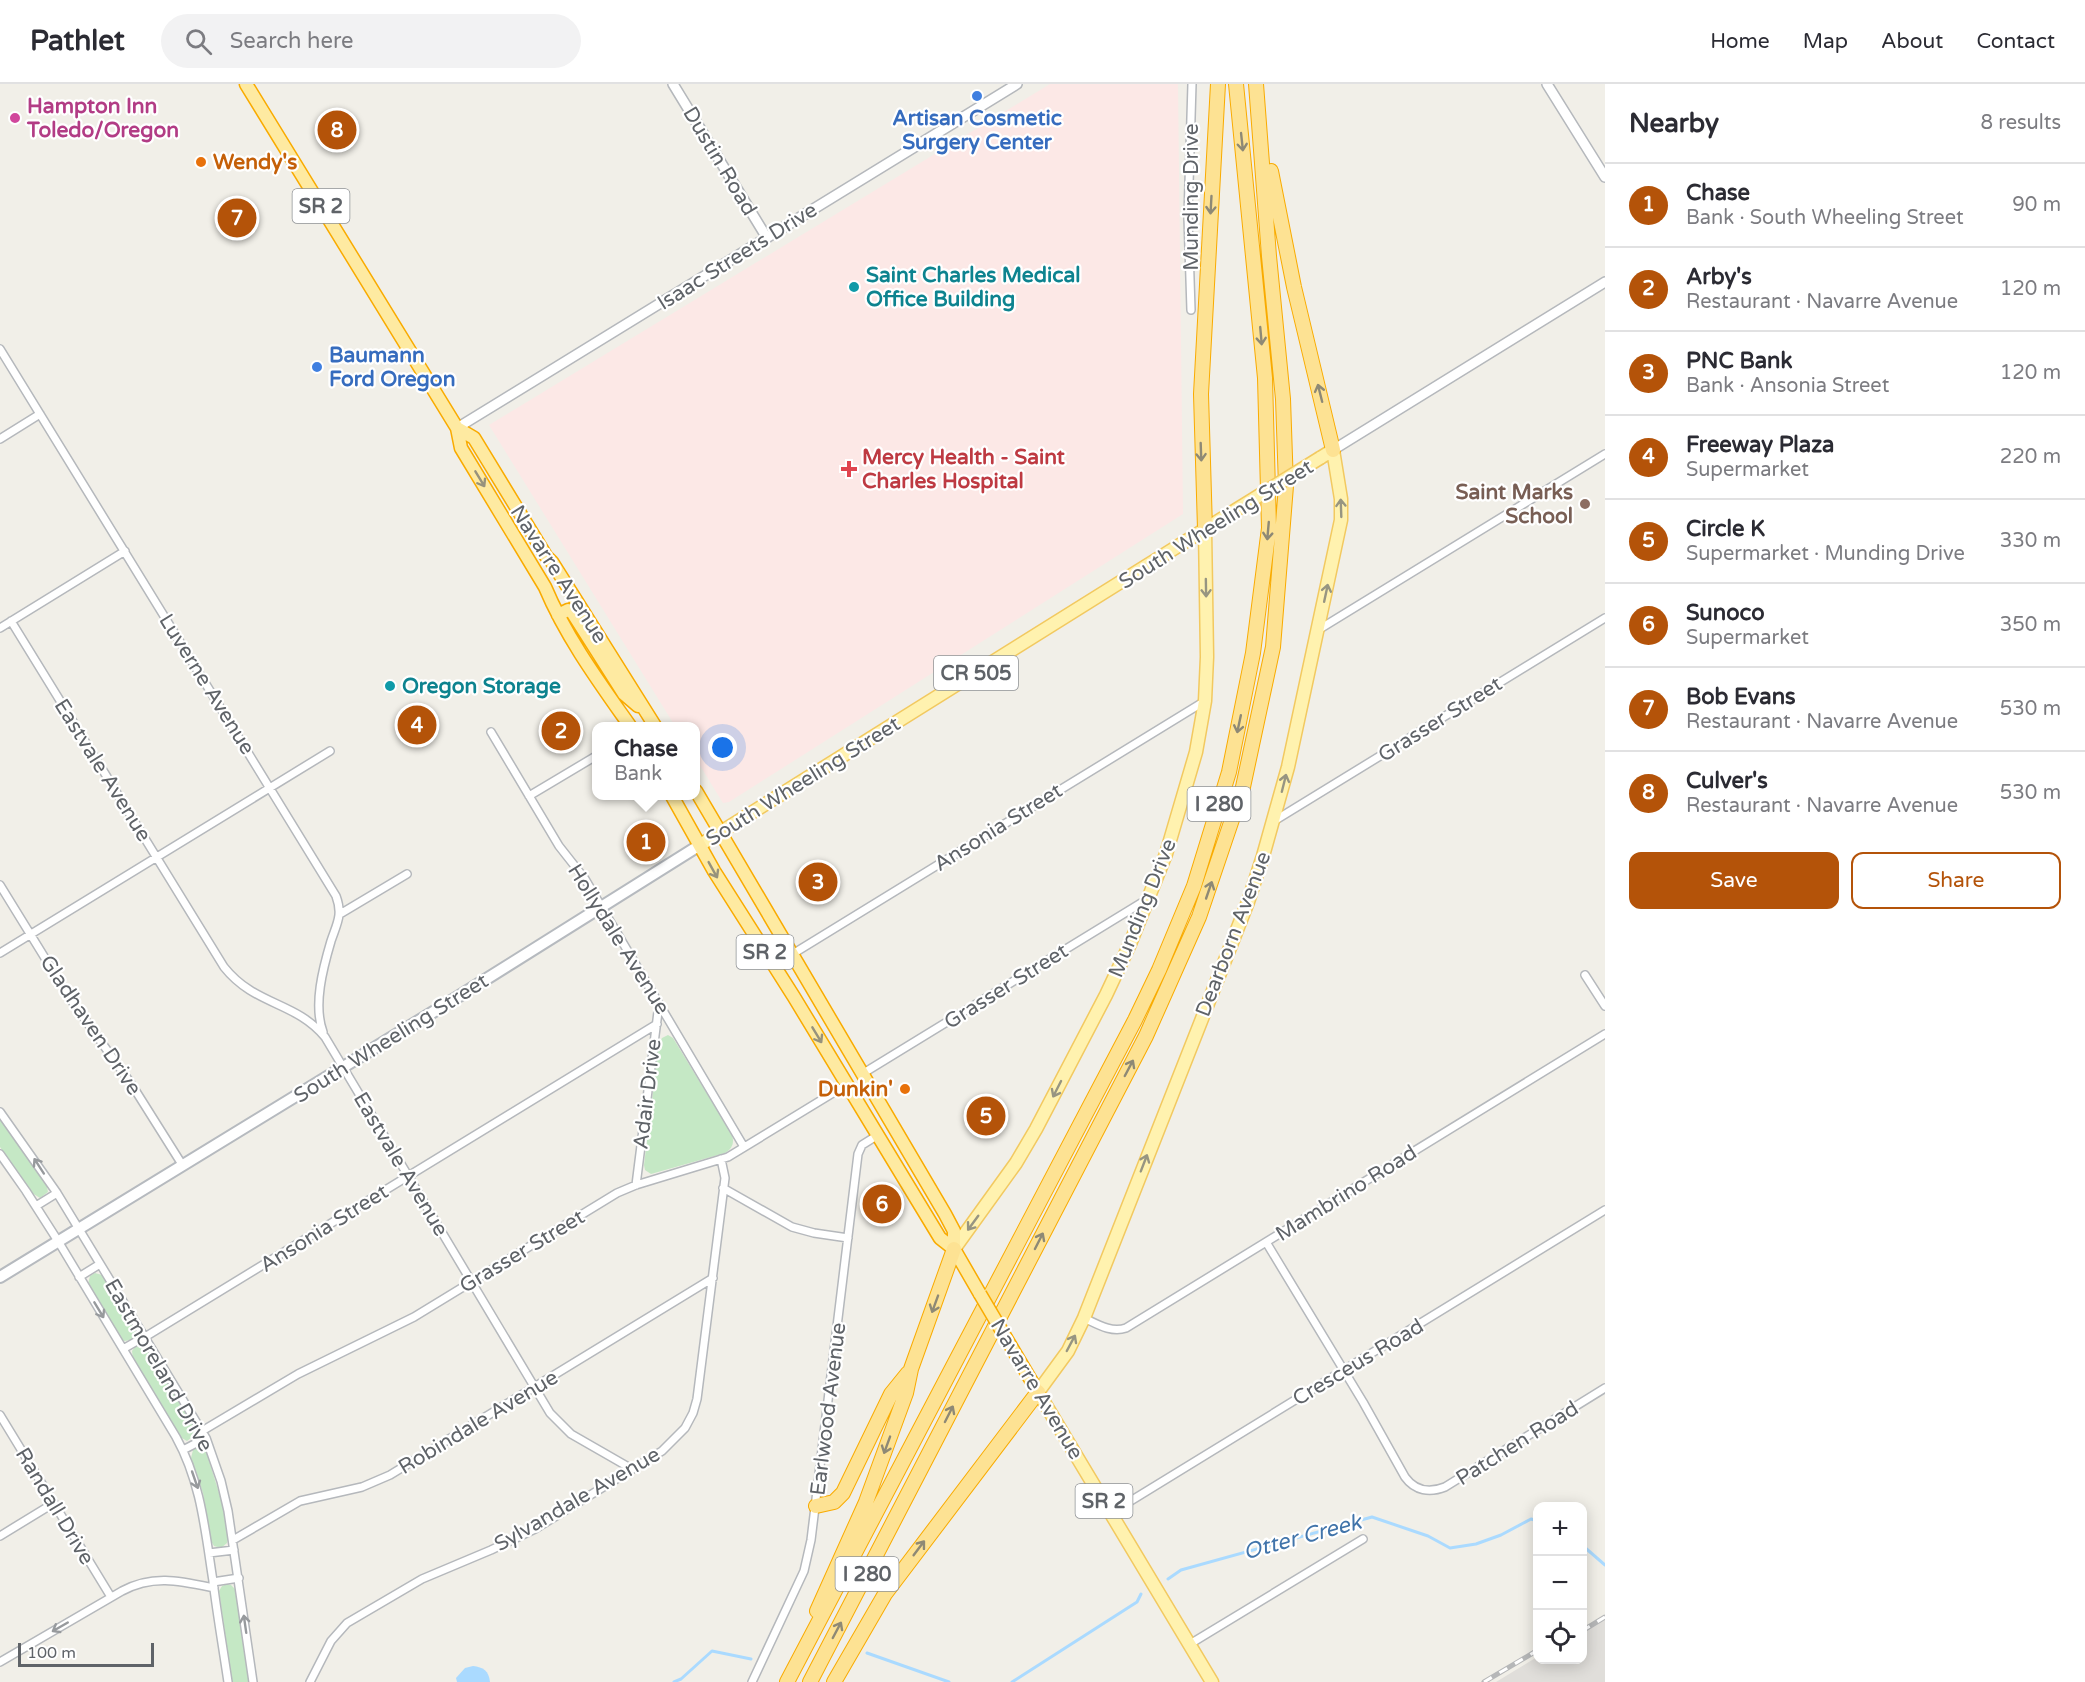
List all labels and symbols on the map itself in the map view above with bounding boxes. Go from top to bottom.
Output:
marker: Artisan Cosmetic Surgery Center [970,89,984,103]
place label: Hampton Inn Toledo/Oregon [26,94,179,143]
street label: Dustin Road [677,102,762,220]
place label: Artisan Cosmetic Surgery Center [892,106,1062,155]
pin: 8 [318,108,356,152]
marker: Hampton Inn Toledo/Oregon [8,111,22,125]
street label: Munding Drive [1179,123,1204,271]
one-way arrow [1237,132,1248,152]
place label: Wendy's [213,150,297,175]
marker: Wendy's [194,155,208,169]
road number: SR 2 [292,189,350,223]
one-way arrow [1206,195,1217,215]
pin: 7 [218,196,256,240]
street label: Isaac Streets Drive [653,197,822,316]
place label: Saint Charles Medical Office Building [866,263,1080,312]
marker: Saint Charles Medical Office Building [847,280,861,294]
one-way arrow [1256,326,1267,346]
place label: Baumann Ford Oregon [329,343,455,392]
marker: Baumann Ford Oregon [310,360,324,374]
one-way arrow [1313,383,1325,402]
one-way arrow [1195,442,1207,462]
place label: Mercy Health - Saint Charles Hospital [862,445,1065,494]
street label: South Wheeling Street [1114,454,1318,595]
marker: Mercy Health - Saint Charles Hospital [840,460,858,478]
one-way arrow [474,470,486,487]
place label: Saint Marks School [1455,480,1573,529]
marker: Saint Marks School [1578,497,1592,511]
one-way arrow [1335,499,1346,519]
street label: Navarre Avenue [505,501,613,648]
one-way arrow [1262,520,1273,540]
one-way arrow [1200,577,1212,597]
one-way arrow [1321,584,1333,603]
street label: Luverne Avenue [153,609,260,759]
road number: CR 505 [934,656,1018,690]
street label: Grasser Street [1374,671,1507,767]
place label: Oregon Storage [402,674,561,699]
marker: Oregon Storage [383,679,397,693]
street label: Eastvale Avenue [49,694,157,846]
pin: 4 [398,702,436,748]
pin: 2 [542,708,580,754]
street label: South Wheeling Street [701,711,905,852]
one-way arrow [1233,713,1244,733]
your location [708,733,737,762]
one-way arrow [1278,774,1290,793]
street label: Ansonia Street [930,778,1067,877]
road number: I 280 [1188,787,1250,821]
pin: 1 [626,820,666,864]
street label: Munding Drive [1103,835,1182,981]
street label: Dearborn Avenue [1191,848,1276,1020]
street label: Hollydale Avenue [562,859,675,1019]
pin: 3 [798,860,838,904]
one-way arrow [708,861,720,878]
one-way arrow [1204,881,1215,900]
road number: SR 2 [736,935,794,969]
street label: Grasser Street [940,938,1073,1034]
street label: Gladhaven Drive [35,951,147,1100]
street label: South Wheeling Street [289,968,493,1109]
one-way arrow [811,1026,823,1043]
street label: Adair Drive [628,1037,667,1151]
one-way arrow [1123,1060,1135,1077]
place label: Dunkin' [818,1077,893,1102]
one-way arrow [1051,1080,1063,1097]
marker: Dunkin' [898,1082,912,1096]
street label: Eastvale Avenue [348,1088,453,1241]
pin: 5 [966,1094,1006,1138]
street label: Mambrino Road [1271,1140,1421,1247]
one-way arrow [1140,1154,1151,1173]
one-way arrow [33,1158,45,1175]
street label: Ansonia Street [256,1179,393,1278]
pin: 6 [862,1182,902,1226]
street label: Grasser Street [455,1204,589,1299]
one-way arrow [967,1215,979,1231]
one-way arrow [1034,1232,1045,1250]
street label: Eastmoreland Drive [99,1275,218,1456]
one-way arrow [928,1294,939,1313]
one-way arrow [94,1301,106,1318]
street label: Navarre Avenue [985,1314,1088,1464]
street label: Cresceus Road [1288,1314,1428,1411]
street label: Earlwood Avenue [805,1321,852,1497]
one-way arrow [1066,1335,1077,1353]
street label: Robindale Avenue [394,1365,563,1480]
street label: Patchen Road [1451,1396,1583,1491]
one-way arrow [944,1405,956,1423]
one-way arrow [880,1435,891,1454]
street label: Sylvandale Avenue [490,1442,665,1557]
street label: Randall Drive [10,1443,99,1569]
one-way arrow [190,1470,201,1488]
road number: SR 2 [1076,1484,1132,1518]
water label: Otter Creek [1240,1508,1366,1565]
one-way arrow [913,1540,926,1556]
road number: I 280 [836,1557,898,1591]
one-way arrow [240,1615,251,1634]
one-way arrow [52,1621,69,1633]
one-way arrow [831,1622,843,1639]
scale bar [18,1640,154,1668]

